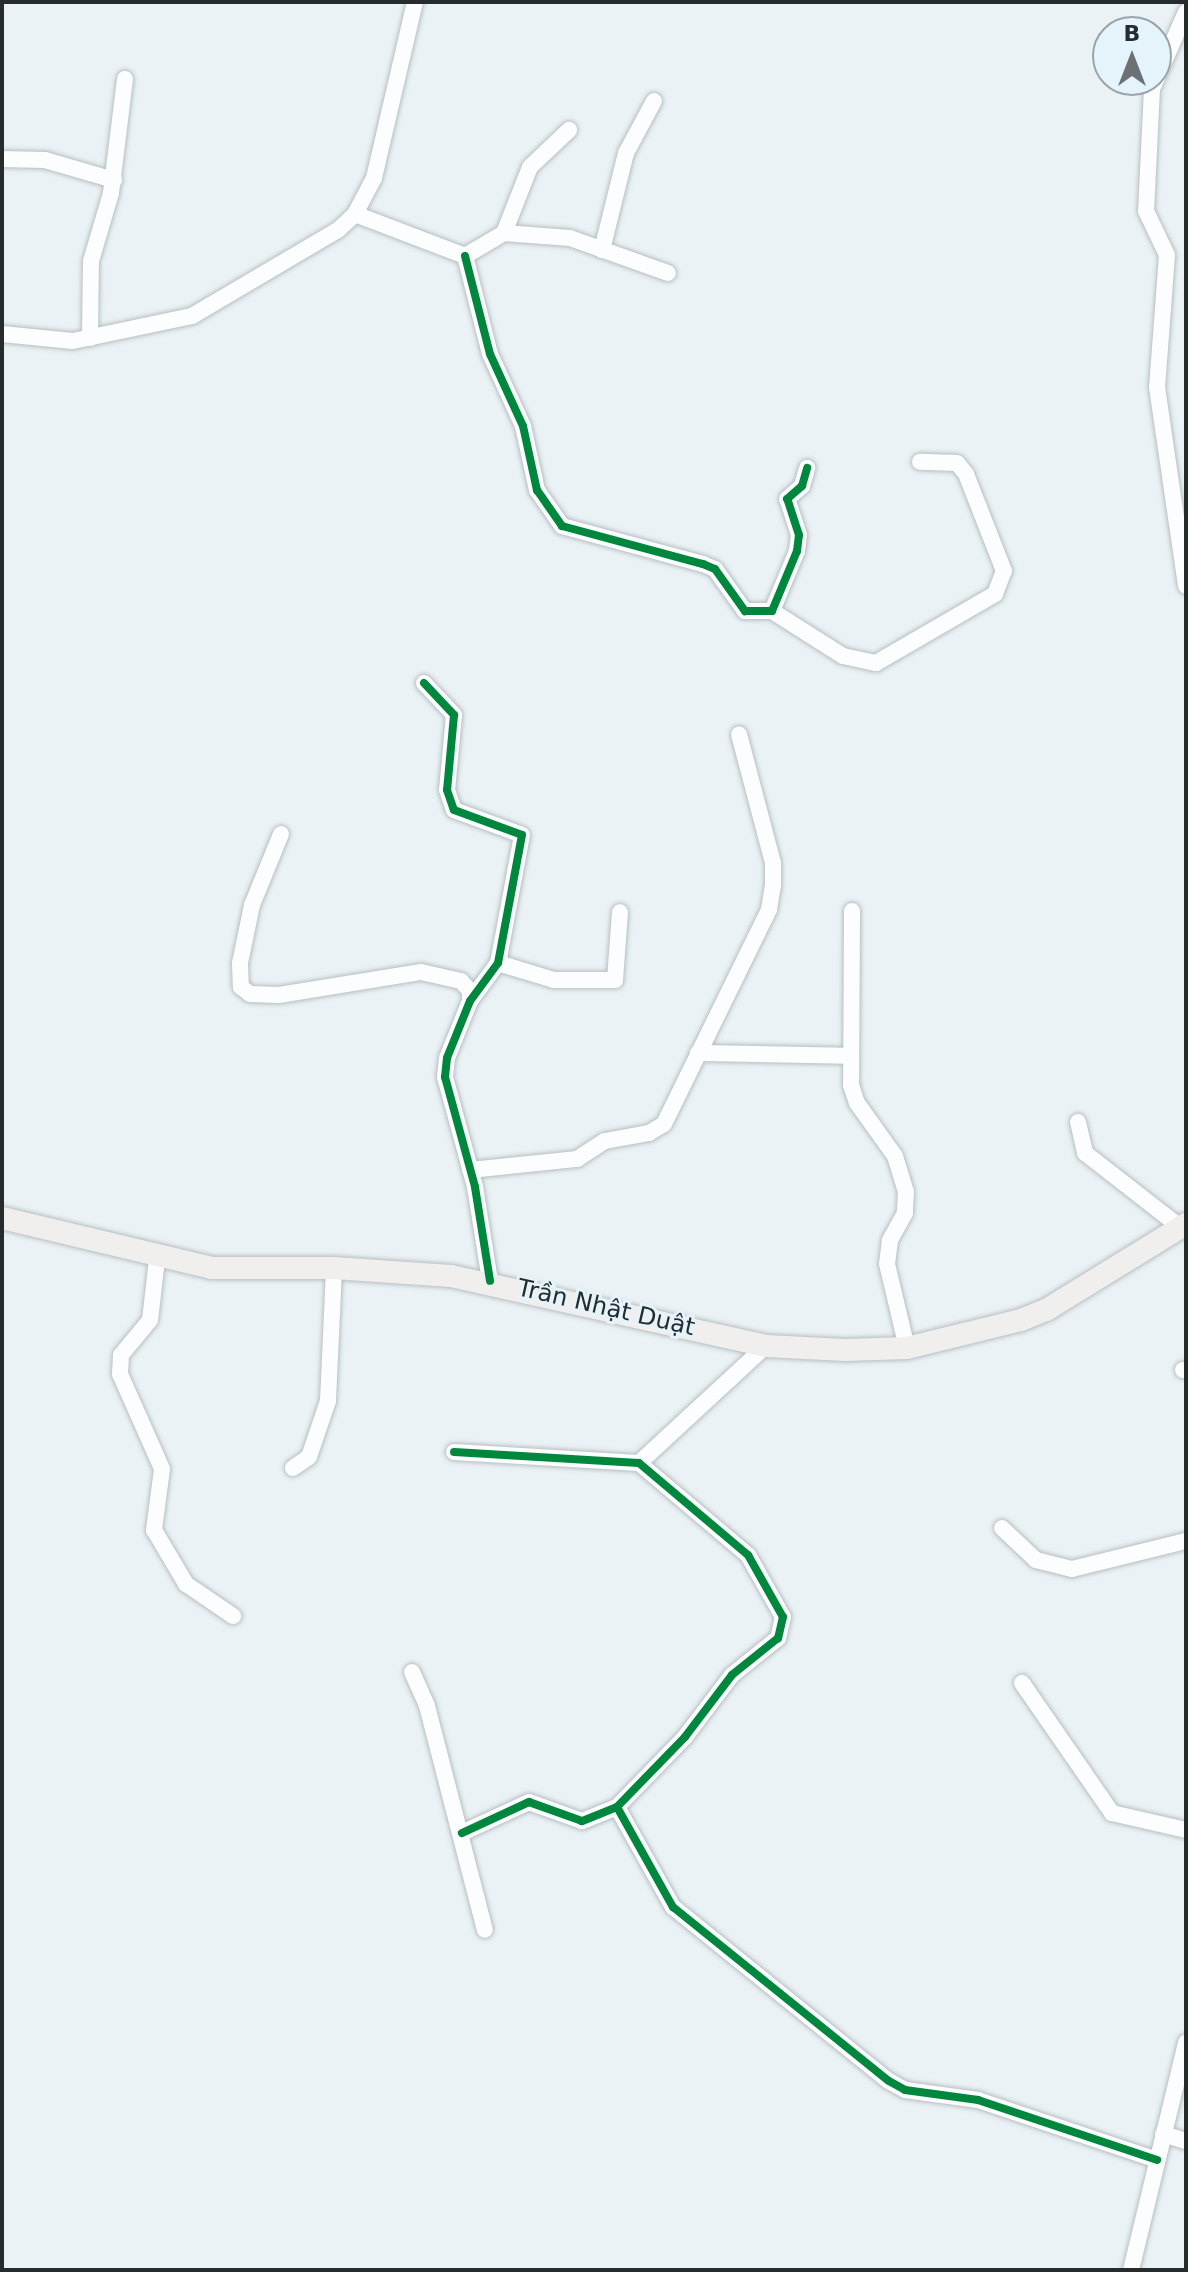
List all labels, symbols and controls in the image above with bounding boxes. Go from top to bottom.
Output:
north arrow [1092,16,1172,96]
text: B [1124,21,1140,46]
street label: Trần Nhật Duật [514,1274,698,1342]

